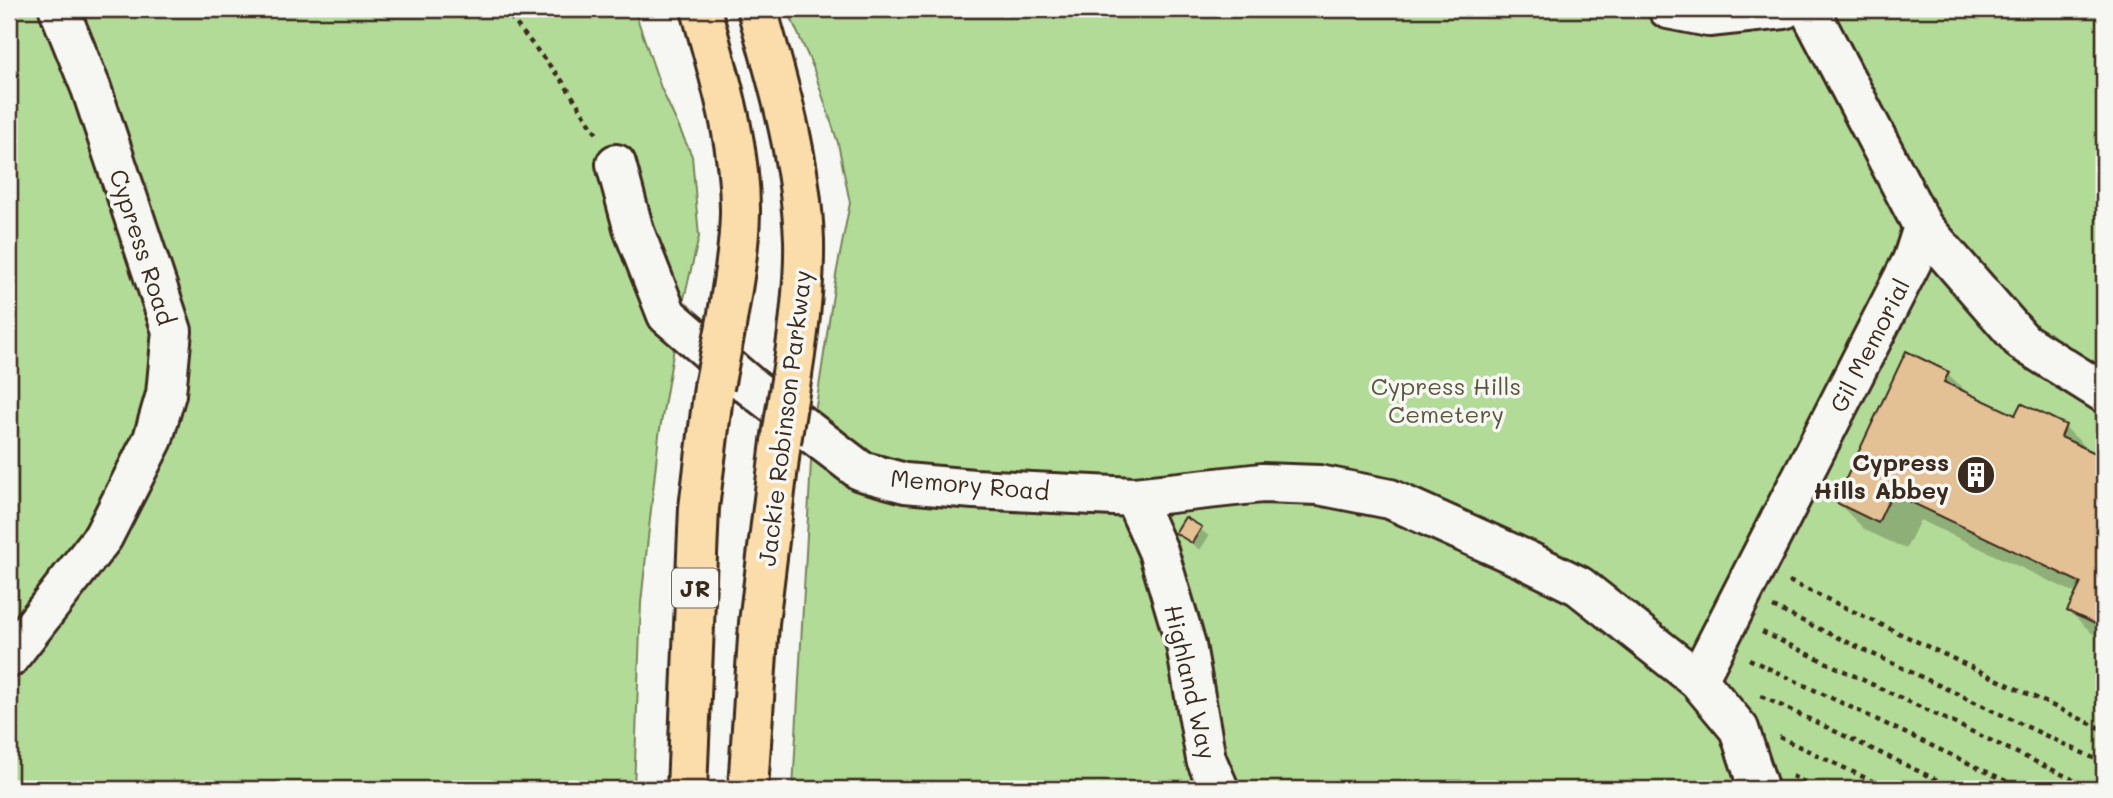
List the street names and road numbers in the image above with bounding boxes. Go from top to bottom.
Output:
street label: Cypress Road [103,165,183,329]
street label: Jackie Robinson Parkway [750,268,818,568]
street label: Gil Memorial [1822,273,1916,417]
street label: Memory Road [889,462,1051,506]
road number: JR [672,568,718,608]
street label: Highland Way [1158,602,1224,762]

